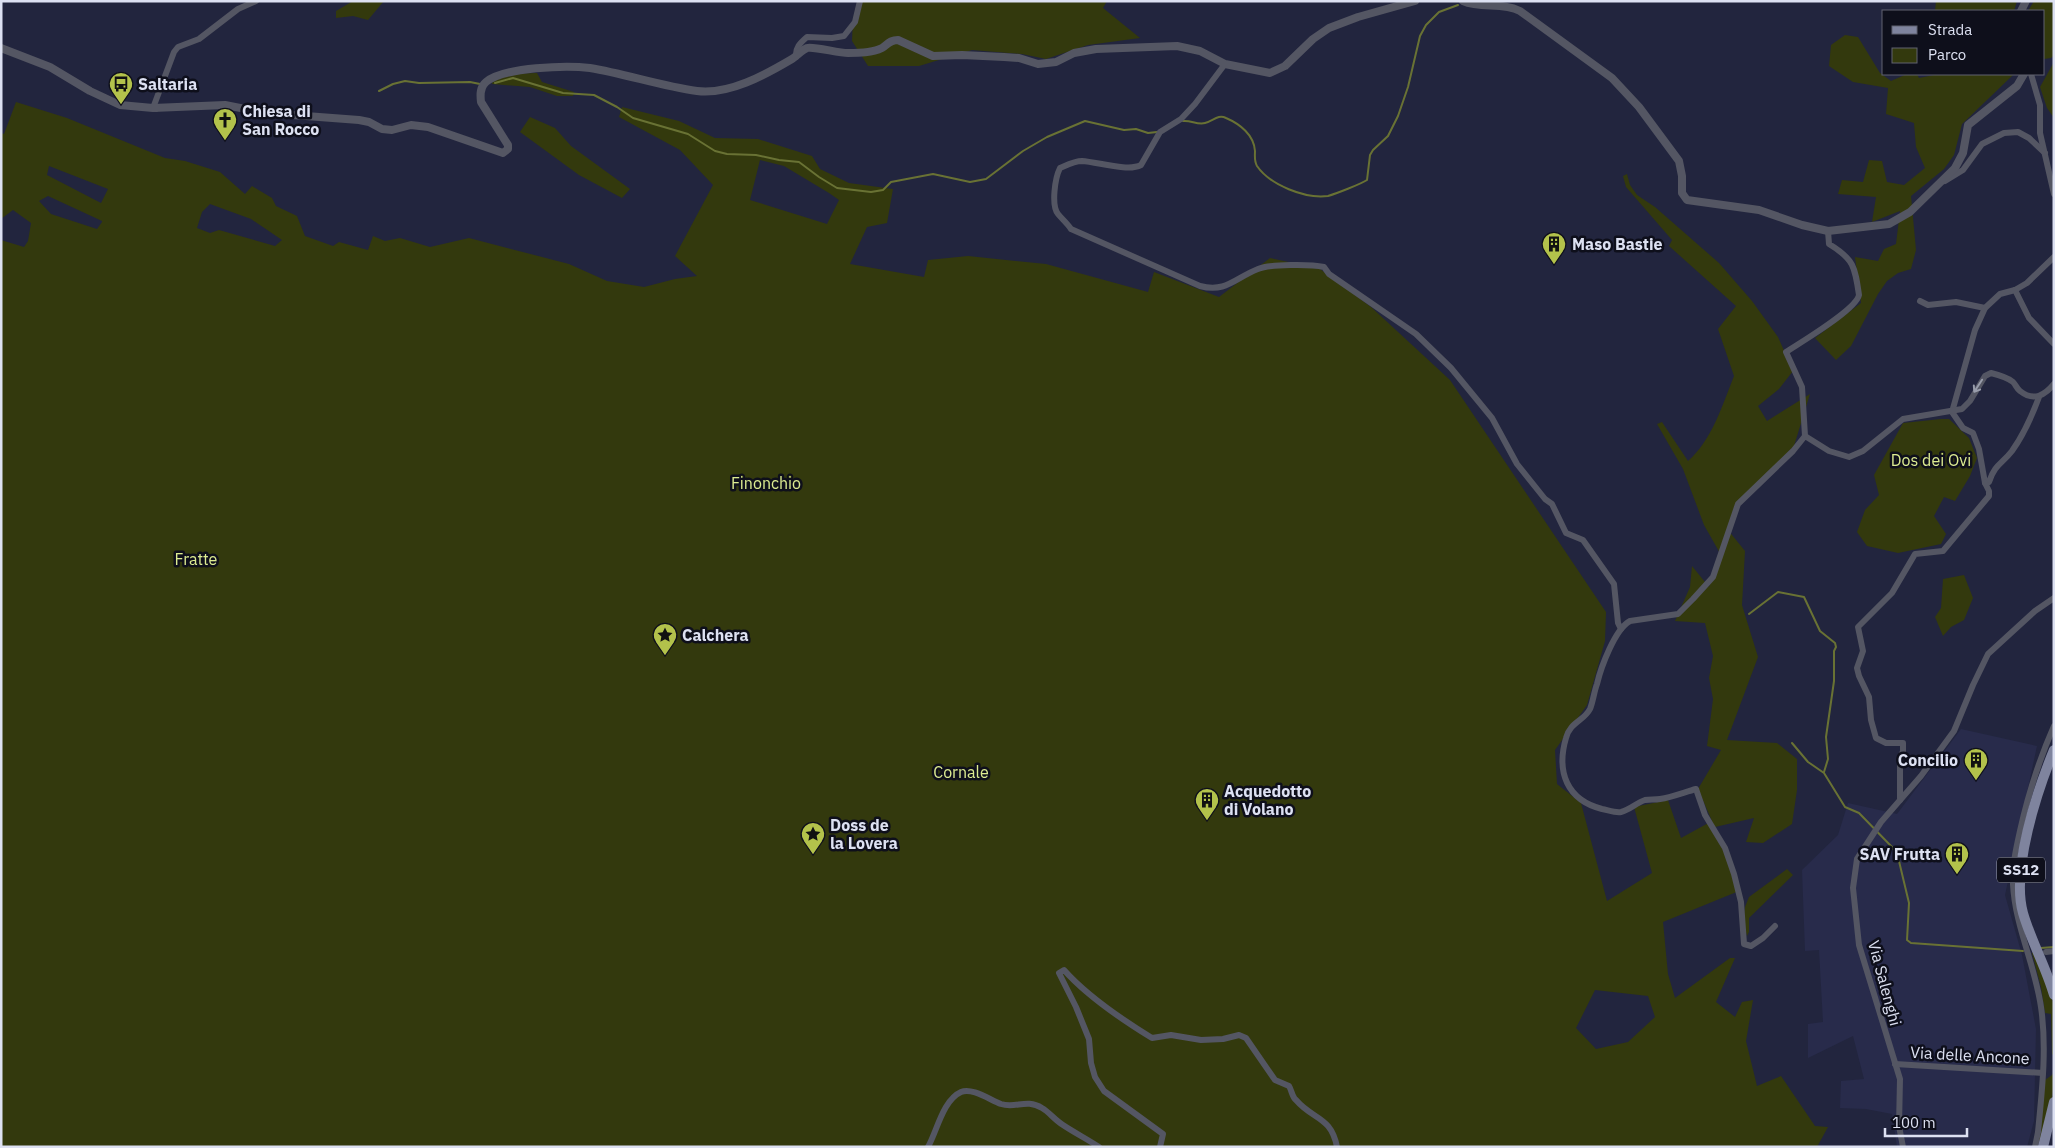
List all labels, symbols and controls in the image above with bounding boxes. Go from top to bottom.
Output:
legend [1882,10,2045,75]
text: Strada [1928,20,1972,39]
text: Parco [1928,45,1966,64]
bus stop icon: Saltaria [108,71,134,105]
place label: Saltaria [138,74,197,94]
place label: Chiesa di San Rocco [242,101,319,139]
church icon: Chiesa di San Rocco [212,107,238,141]
building icon: Maso Bastie [1541,231,1567,265]
place label: Maso Bastie [1572,234,1662,254]
one-way arrow [1973,379,1983,393]
park label: Dos dei Ovi [1891,450,1971,470]
park label: Finonchio [731,473,801,493]
park label: Fratte [175,549,218,569]
place icon: Calchera [652,622,678,656]
place label: Calchera [682,625,749,645]
building icon: Concilio [1963,747,1989,781]
place label: Concilio [1898,750,1958,770]
park label: Cornale [933,762,989,782]
place label: Acquedotto di Volano [1224,781,1311,819]
building icon: Acquedotto di Volano [1194,787,1220,821]
place label: Doss de la Lovera [830,815,898,853]
place icon: Doss de la Lovera [800,821,826,855]
building icon: SAV Frutta [1944,841,1970,875]
place label: SAV Frutta [1860,844,1940,864]
road number: SS12 [1997,858,2045,882]
street label: Via Salenghi [1864,938,1906,1028]
street label: Via delle Ancone [1910,1042,2030,1068]
scale bar [1885,1106,1968,1138]
text: 100 m [1892,1113,1936,1132]

